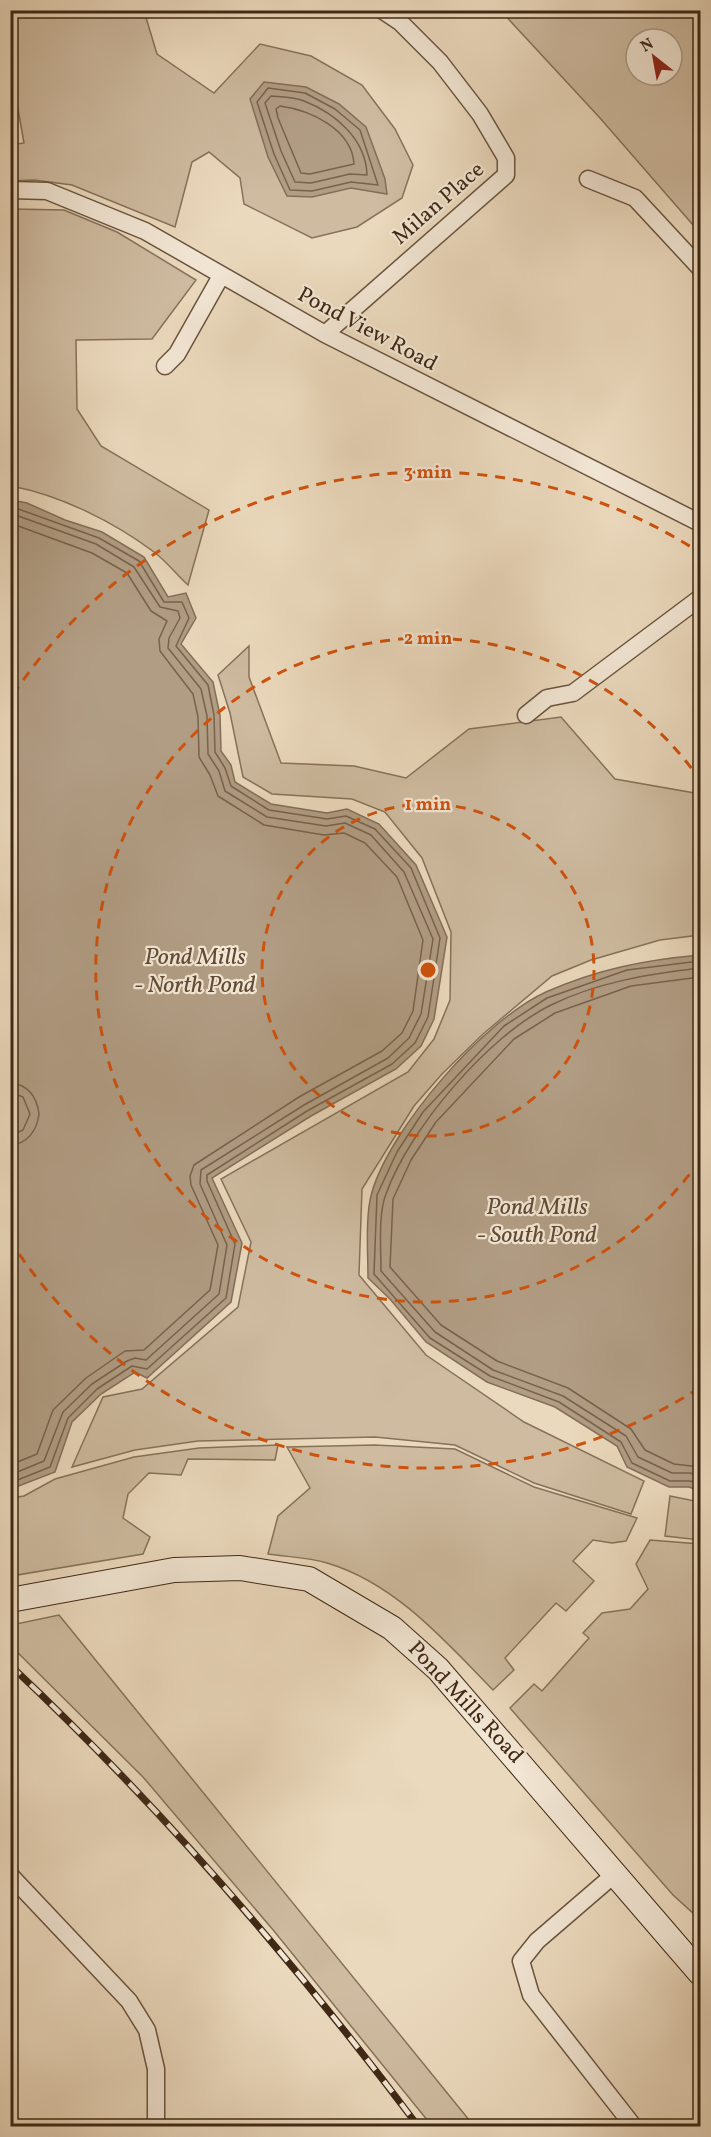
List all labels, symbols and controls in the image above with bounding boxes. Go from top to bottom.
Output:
north arrow [624,27,684,87]
text: N [637,33,658,58]
street label: Milan Place [386,155,492,253]
street label: Pond View Road [291,280,443,380]
text: 3 min [404,461,452,486]
text: 2 min [404,627,452,652]
text: 1 min [405,793,451,818]
water label: Pond Mills - North Pond [134,941,256,1003]
centre of rings [418,960,438,980]
water label: Pond Mills - South Pond [477,1191,597,1253]
street label: Pond Mills Road [400,1635,530,1771]

